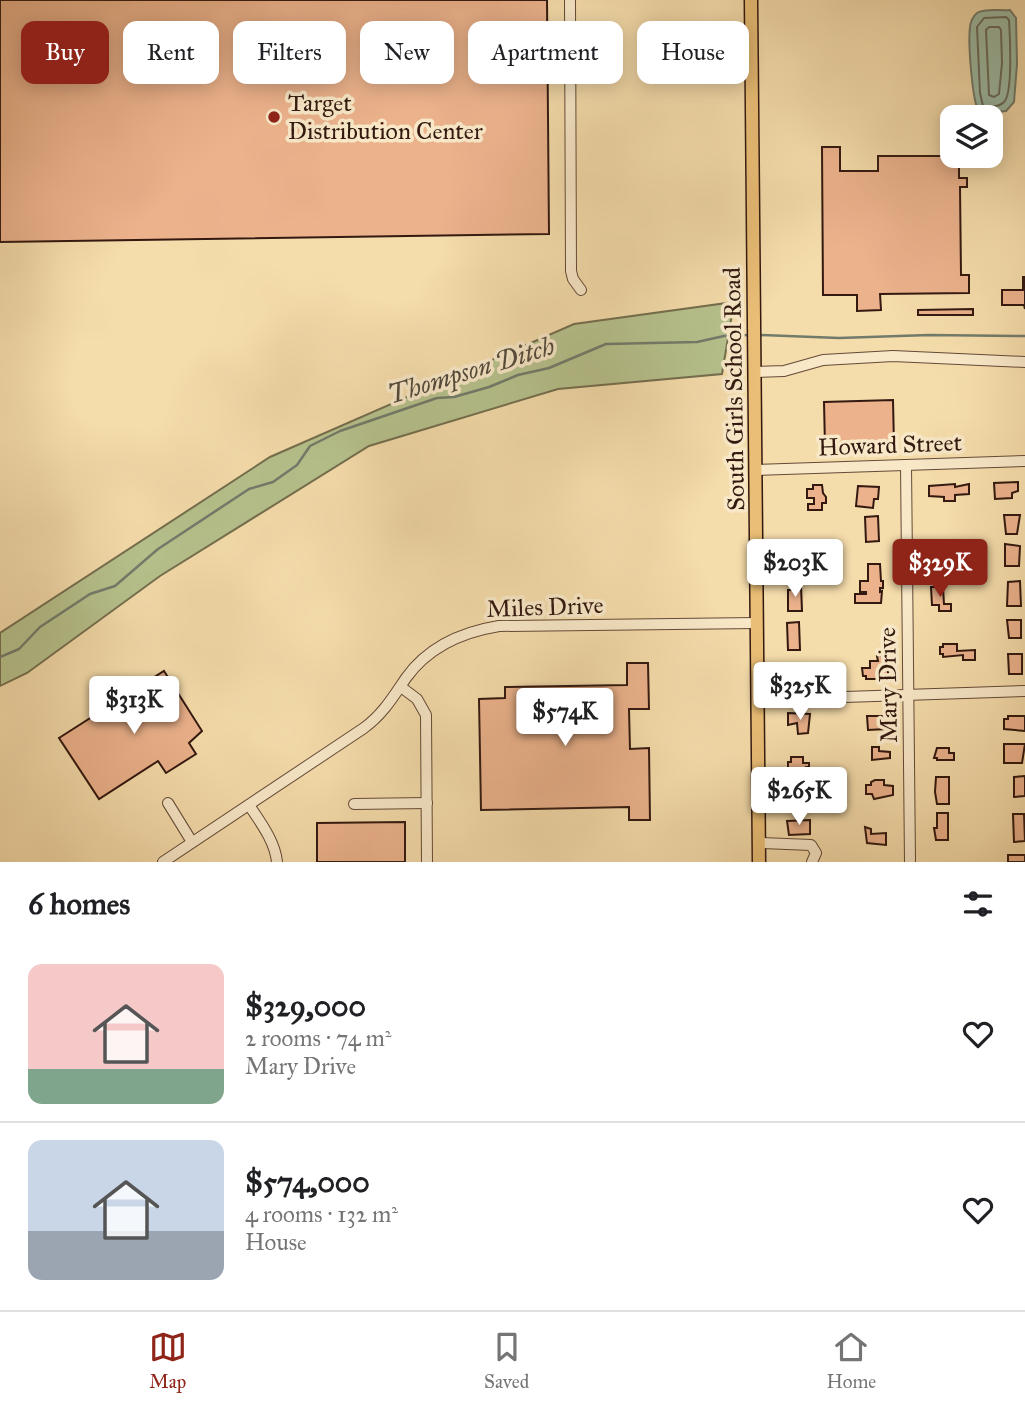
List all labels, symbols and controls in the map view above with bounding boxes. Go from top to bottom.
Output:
chip: Buy [21,21,109,84]
chip: Rent [123,21,219,84]
chip: Filters [233,21,346,84]
chip: New [360,21,454,84]
chip: Apartment [468,21,623,84]
chip: House [637,21,749,84]
place label: Target Distribution Center [288,88,483,146]
map controls [940,105,1003,168]
button: layers [940,105,1003,168]
marker: Target Distribution Center [266,109,282,125]
street label: South Girls School Road [717,267,751,511]
water label: Thompson Ditch [384,329,559,411]
street label: Howard Street [817,427,963,463]
pin: $203K [746,540,844,599]
pin: $329K [891,540,989,599]
text: $203K [763,548,827,576]
text: $329K [908,548,972,576]
street label: Miles Drive [486,590,604,624]
street label: Mary Drive [872,627,904,743]
pin: $325K [751,662,849,722]
text: $325K [769,671,831,699]
pin: $313K [85,676,183,736]
text: $313K [105,685,163,713]
pin: $574K [516,688,614,748]
text: $574K [532,697,598,725]
pin: $265K [750,768,848,827]
text: $265K [767,776,831,804]
icon: filters [959,885,997,923]
text: 6 homes [28,886,130,922]
text: $329,000 [245,988,366,1024]
icon: home [84,992,168,1076]
icon: heart [959,1015,997,1053]
text: 2 rooms · 74 m² [245,1024,391,1052]
text: Mary Drive [245,1052,356,1080]
text: $574,000 [245,1164,370,1200]
icon: home [84,1168,168,1252]
icon: heart [959,1191,997,1229]
text: 4 rooms · 132 m² [245,1200,398,1228]
text: House [245,1228,307,1256]
tab: Map [149,1328,187,1393]
tab: Saved [484,1328,529,1393]
tab: Home [827,1328,876,1393]

